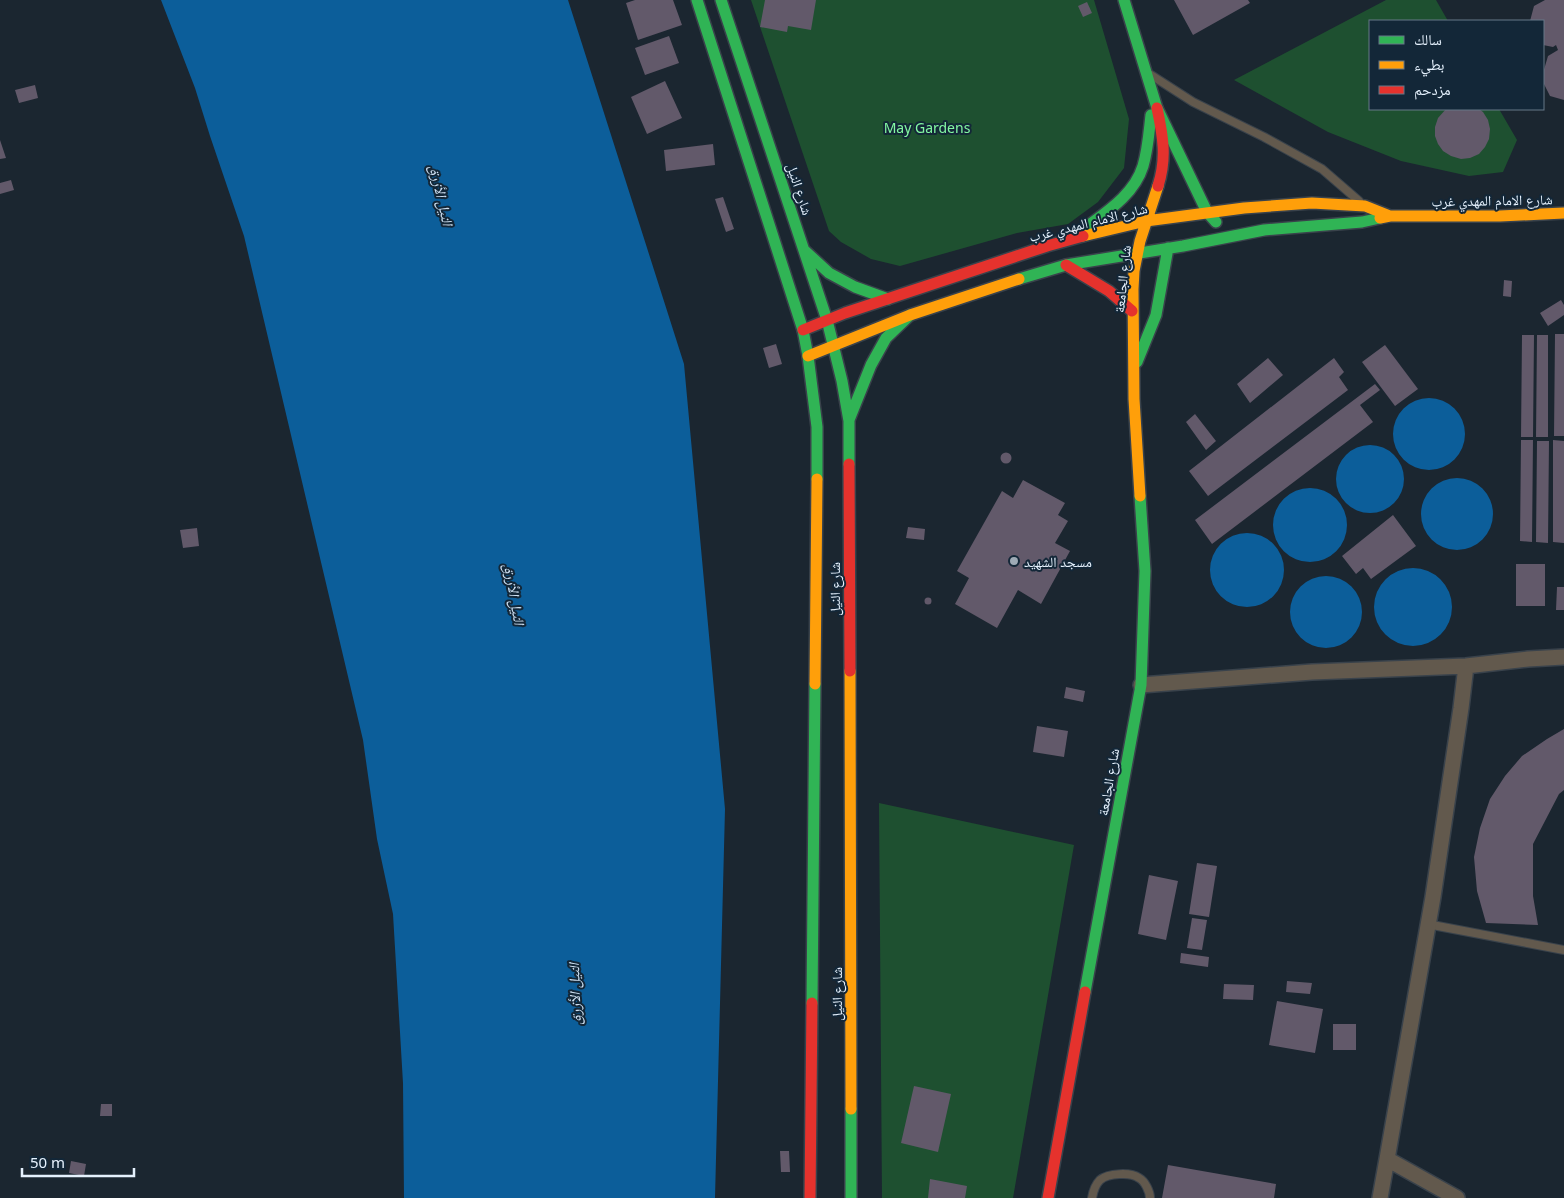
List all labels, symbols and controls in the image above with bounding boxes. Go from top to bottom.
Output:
legend [1369,20,1544,110]
text: سالك [1414,29,1442,49]
text: بطيء [1414,54,1444,77]
text: مزدحم [1414,79,1451,100]
park label: May Gardens [884,118,971,137]
street label: شارع النيل [782,160,817,218]
water label: النيل الأزرق [425,163,459,229]
street label: شارع الامام المهدي غرب [1431,189,1553,213]
street label: شارع الامام المهدي غرب [1027,198,1150,248]
street label: شارع الجامعة [1109,244,1136,314]
place label: مسجد الشهيد [1024,552,1092,571]
marker: مسجد الشهيد [1008,555,1020,567]
water label: النيل الأزرق [500,562,530,628]
street label: شارع النيل [825,562,845,616]
street label: شارع الجامعة [1093,747,1124,817]
water label: النيل الأزرق [563,961,585,1025]
street label: شارع النيل [827,967,847,1021]
scale bar [22,1146,135,1178]
text: 50 m [30,1152,65,1172]

